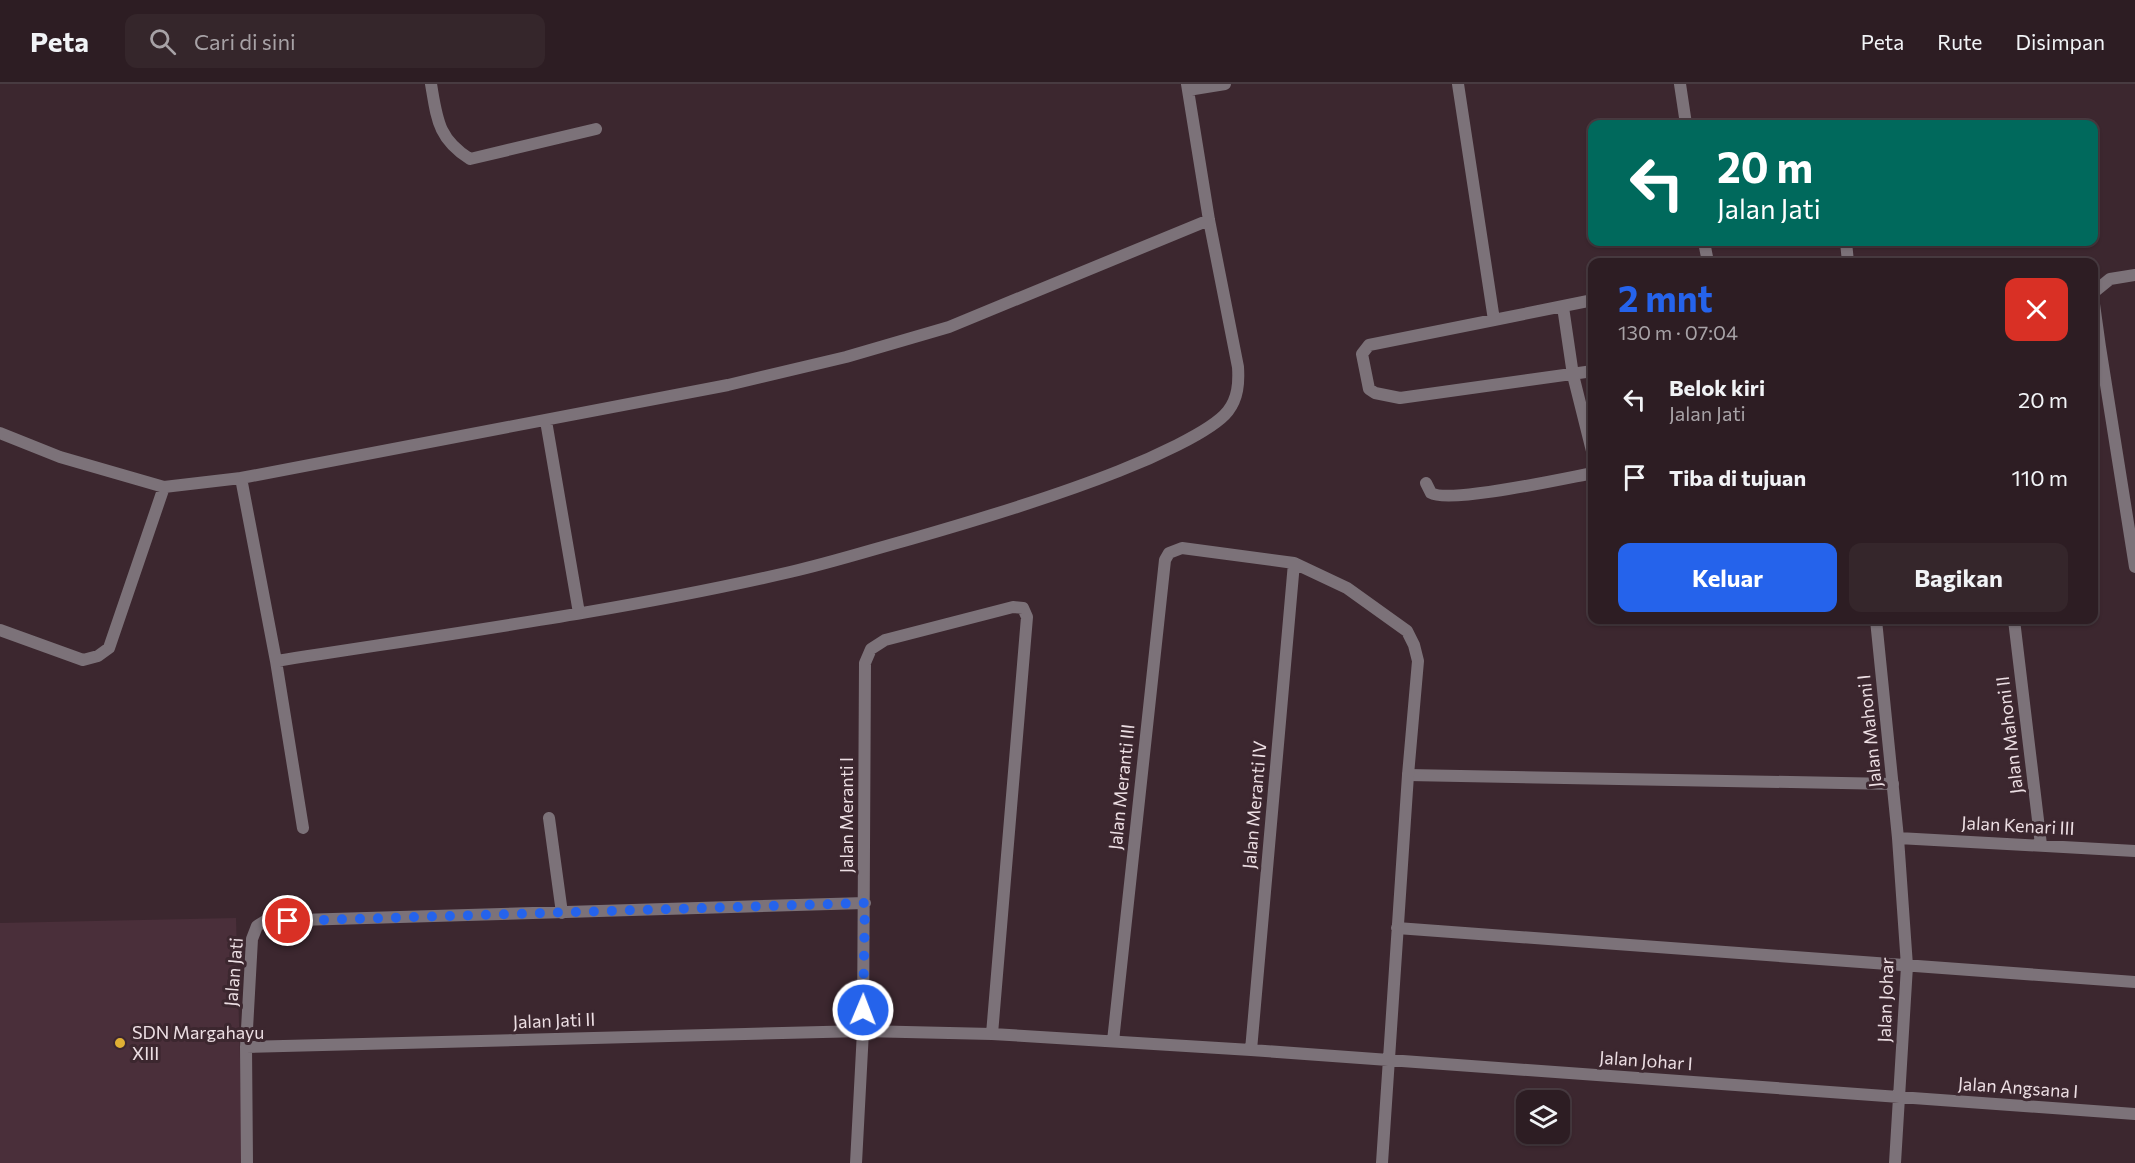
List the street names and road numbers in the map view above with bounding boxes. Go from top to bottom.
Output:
street label: Jalan Mahoni I [1852,674,1886,789]
street label: Jalan Mahoni II [1991,675,2027,795]
street label: Jalan Meranti III [1103,723,1139,851]
street label: Jalan Meranti IV [1237,740,1271,870]
street label: Jalan Meranti I [835,757,857,873]
street label: Jalan Kenari III [1961,811,2075,839]
street label: Jalan Jati [219,937,247,1007]
street label: Jalan Johar [1873,957,1897,1043]
street label: Jalan Jati II [512,1008,596,1032]
street label: Jalan Johar I [1599,1046,1694,1074]
street label: Jalan Angsana I [1957,1072,2079,1102]

